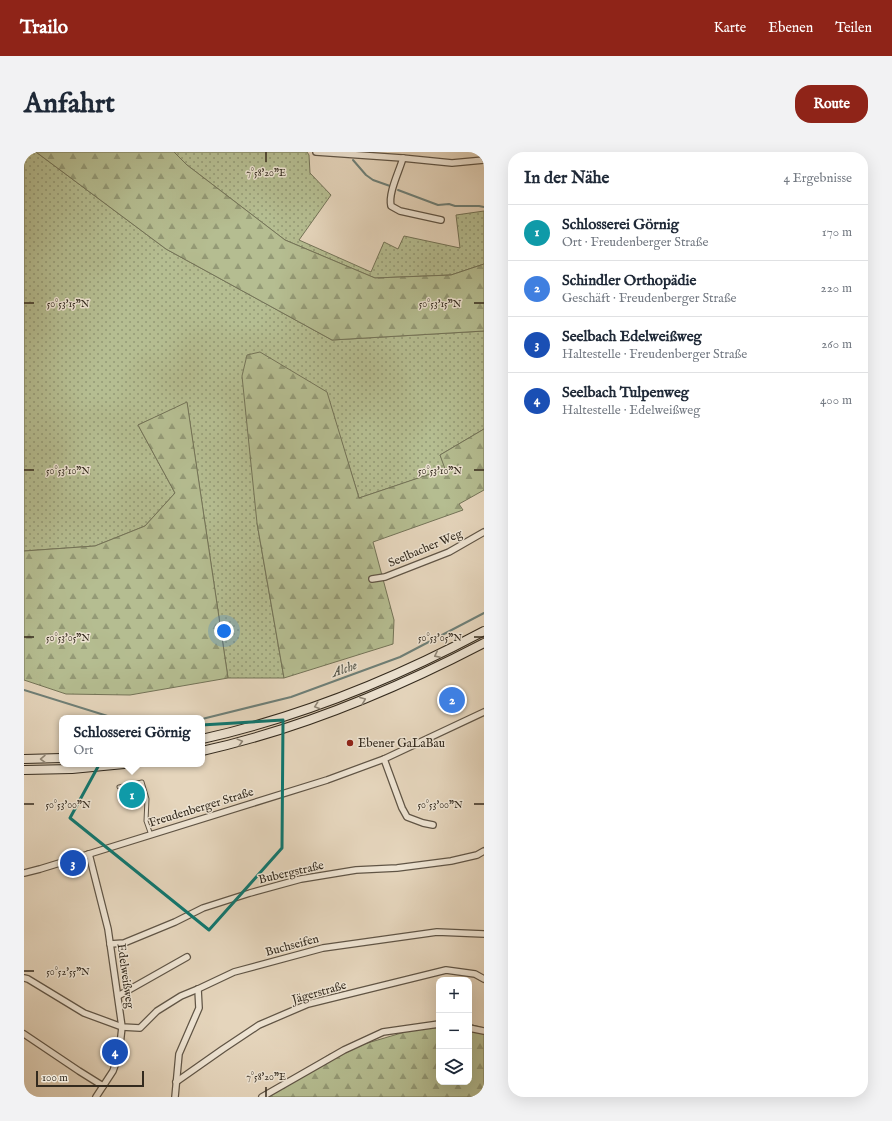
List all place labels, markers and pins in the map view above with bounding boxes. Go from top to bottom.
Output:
pin: 2 [439,685,465,715]
place label: Ebener GaLaBau [358,736,445,751]
marker: Ebener GaLaBau [345,738,355,748]
pin: 1 [119,780,145,810]
pin: 3 [60,848,86,878]
pin: 4 [102,1037,128,1067]

